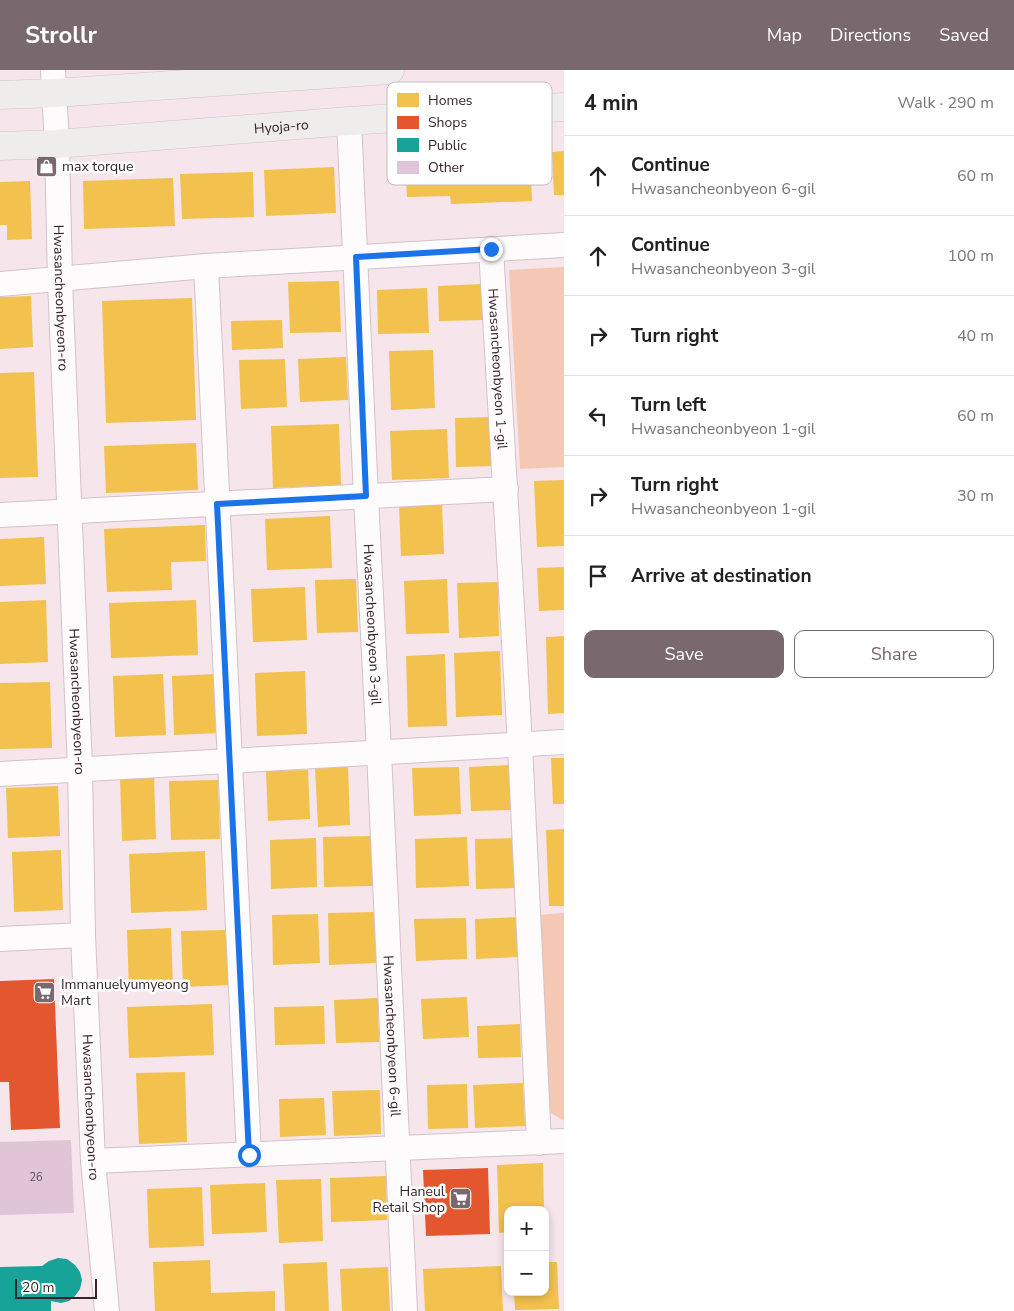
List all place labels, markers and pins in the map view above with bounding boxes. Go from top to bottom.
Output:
shop icon: max torque [34,154,58,178]
place label: max torque [62,157,133,176]
place label: Immanuelyumyeong Mart [61,975,189,1010]
supermarket icon: Immanuelyumyeong Mart [33,980,57,1004]
place label: Haneul Retail Shop [373,1182,446,1217]
supermarket icon: Haneul Retail Shop [449,1187,473,1211]

